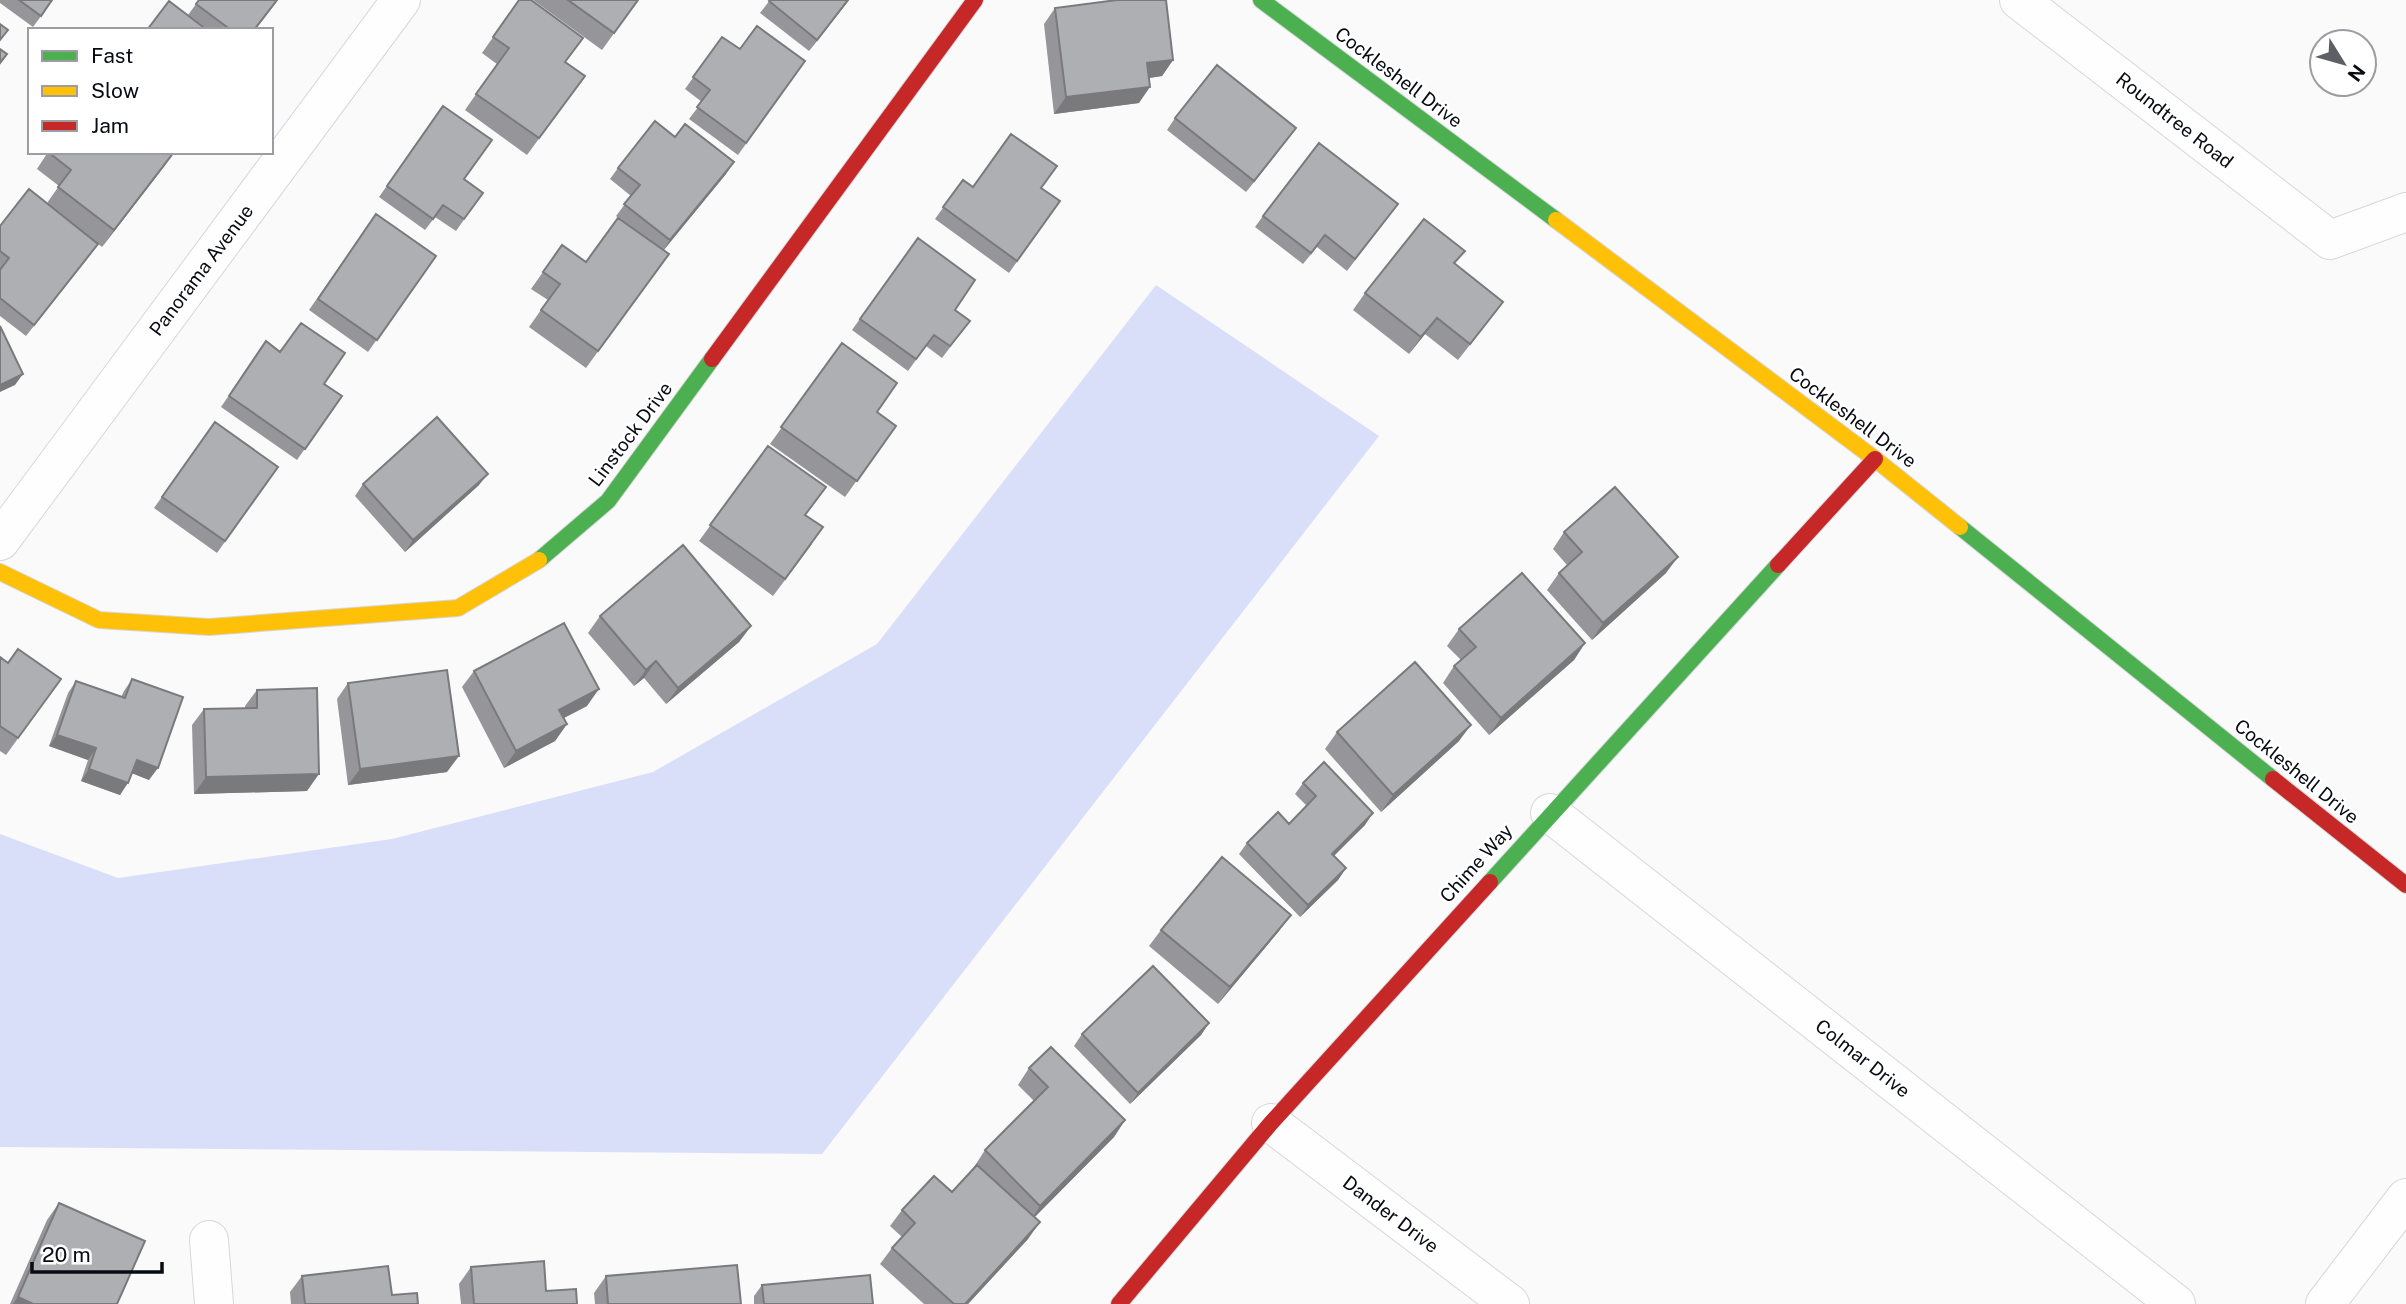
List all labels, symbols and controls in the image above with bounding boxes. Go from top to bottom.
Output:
street label: Cockleshell Drive [1331,22,1467,132]
legend [28,28,273,154]
north arrow [2308,28,2378,98]
text: Fast [91,43,133,68]
text: N [2343,61,2370,86]
street label: Roundtree Road [2112,67,2238,173]
text: Slow [91,78,139,103]
text: Jam [91,113,129,138]
street label: Panorama Avenue [145,200,257,340]
street label: Cockleshell Drive [1785,362,1921,472]
street label: Linstock Drive [584,378,676,490]
street label: Cockleshell Drive [2231,714,2363,828]
street label: Chime Way [1435,819,1517,907]
street label: Colmar Drive [1811,1014,1915,1102]
street label: Dander Drive [1339,1171,1443,1257]
scale bar [32,1230,161,1274]
text: 20 m [42,1242,91,1267]

